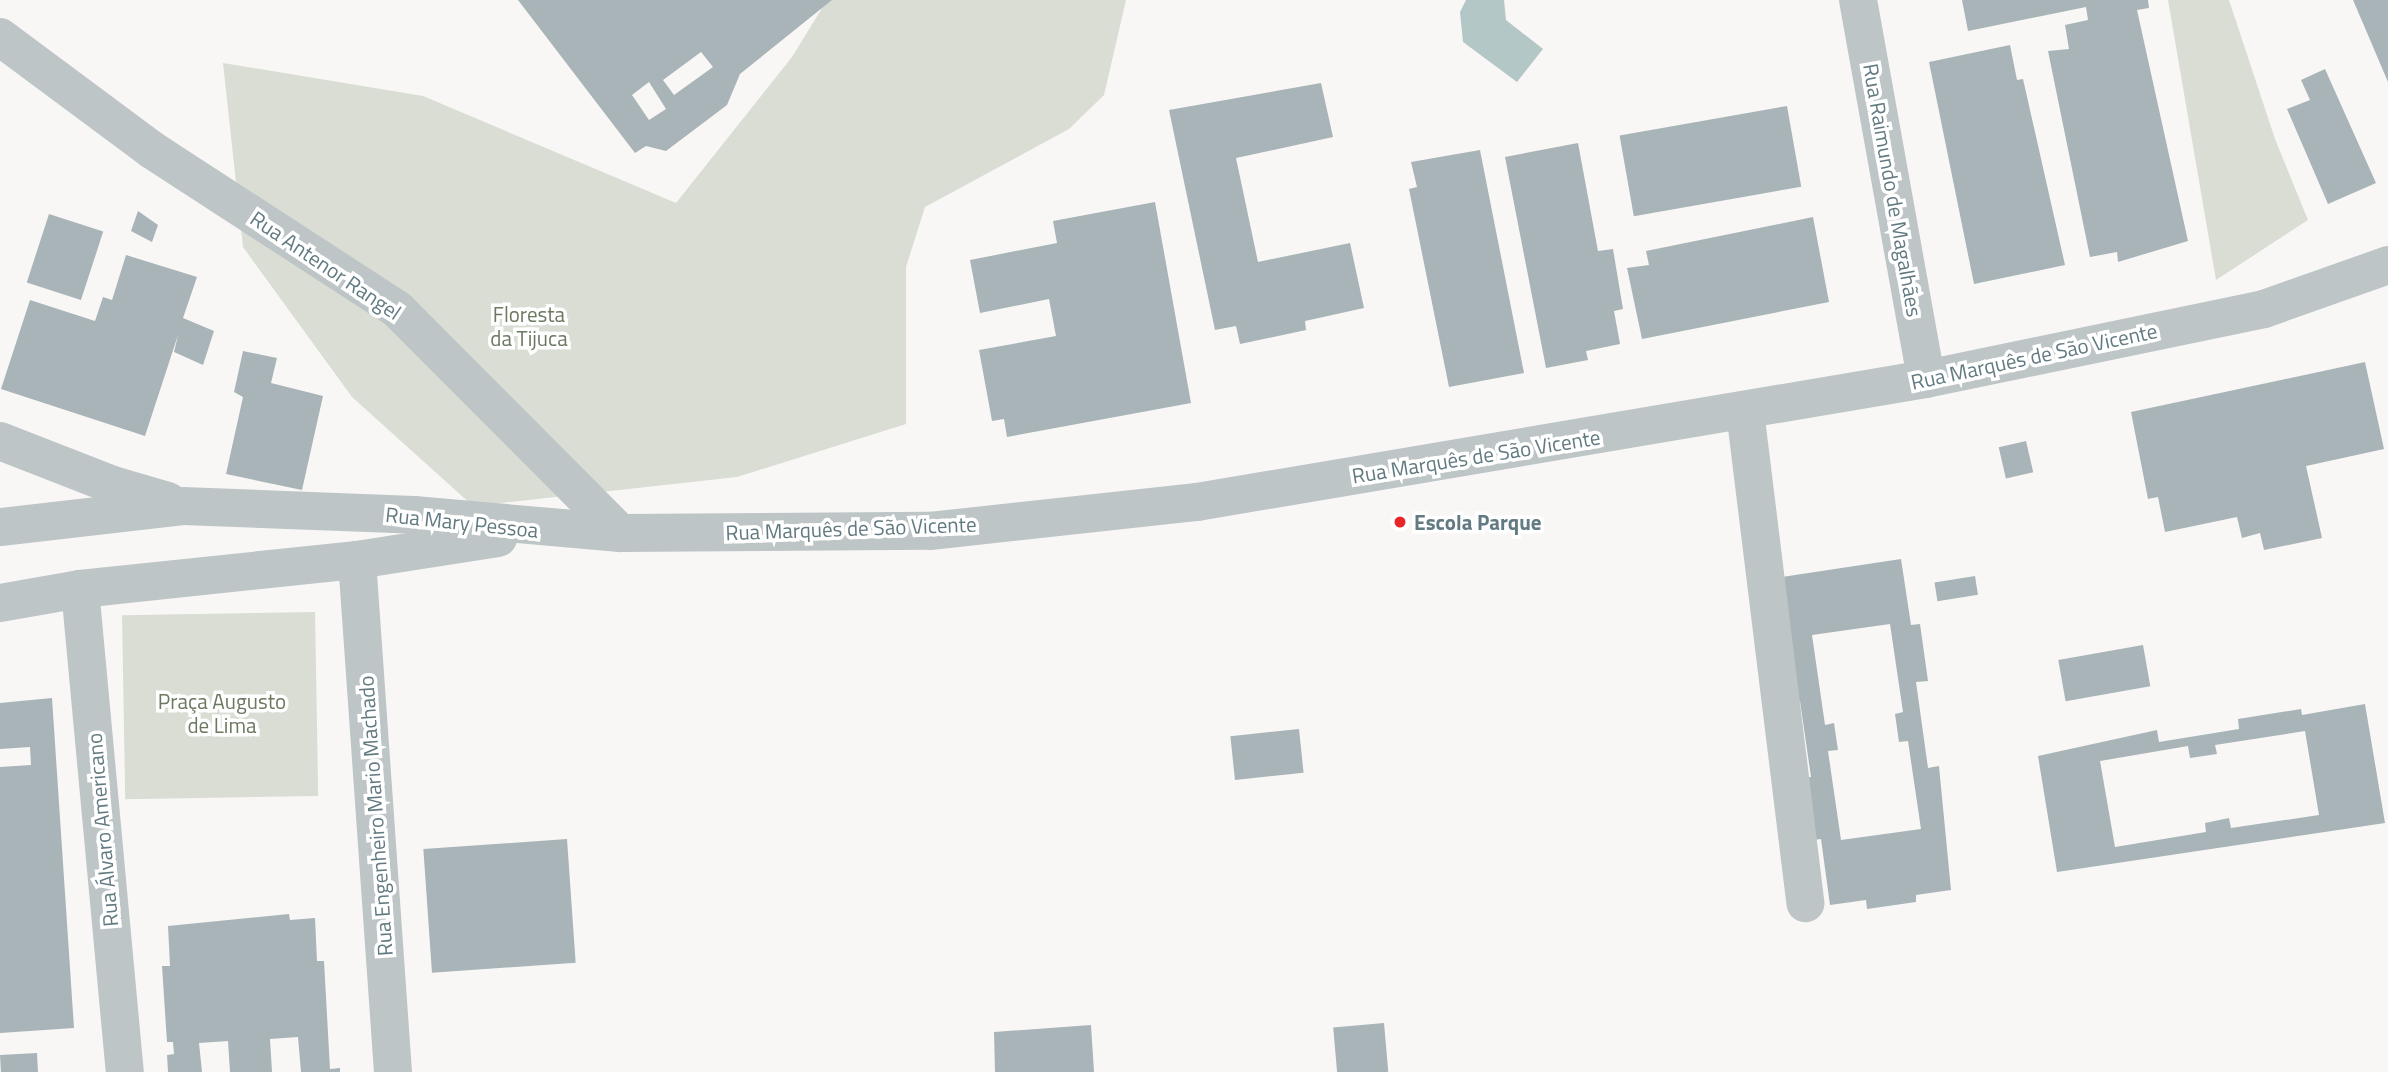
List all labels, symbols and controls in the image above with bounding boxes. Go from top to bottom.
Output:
street label: Rua Raimundo de Magalhães [1858,61,1928,319]
street label: Rua Antenor Rangel [246,205,406,325]
park label: Floresta da Tijuca [490,301,568,351]
street label: Rua Marquês de São Vicente [1909,318,2159,394]
street label: Rua Marquês de São Vicente [1350,424,1602,488]
street label: Rua Mary Pessoa [384,501,540,543]
place label: Escola Parque [1414,509,1542,535]
street label: Rua Marquês de São Vicente [725,511,977,545]
marker: Escola Parque [1392,514,1408,530]
street label: Rua Engenheiro Mario Machado [353,675,397,957]
park label: Praça Augusto de Lima [158,688,286,738]
street label: Rua Álvaro Americano [81,732,123,928]

